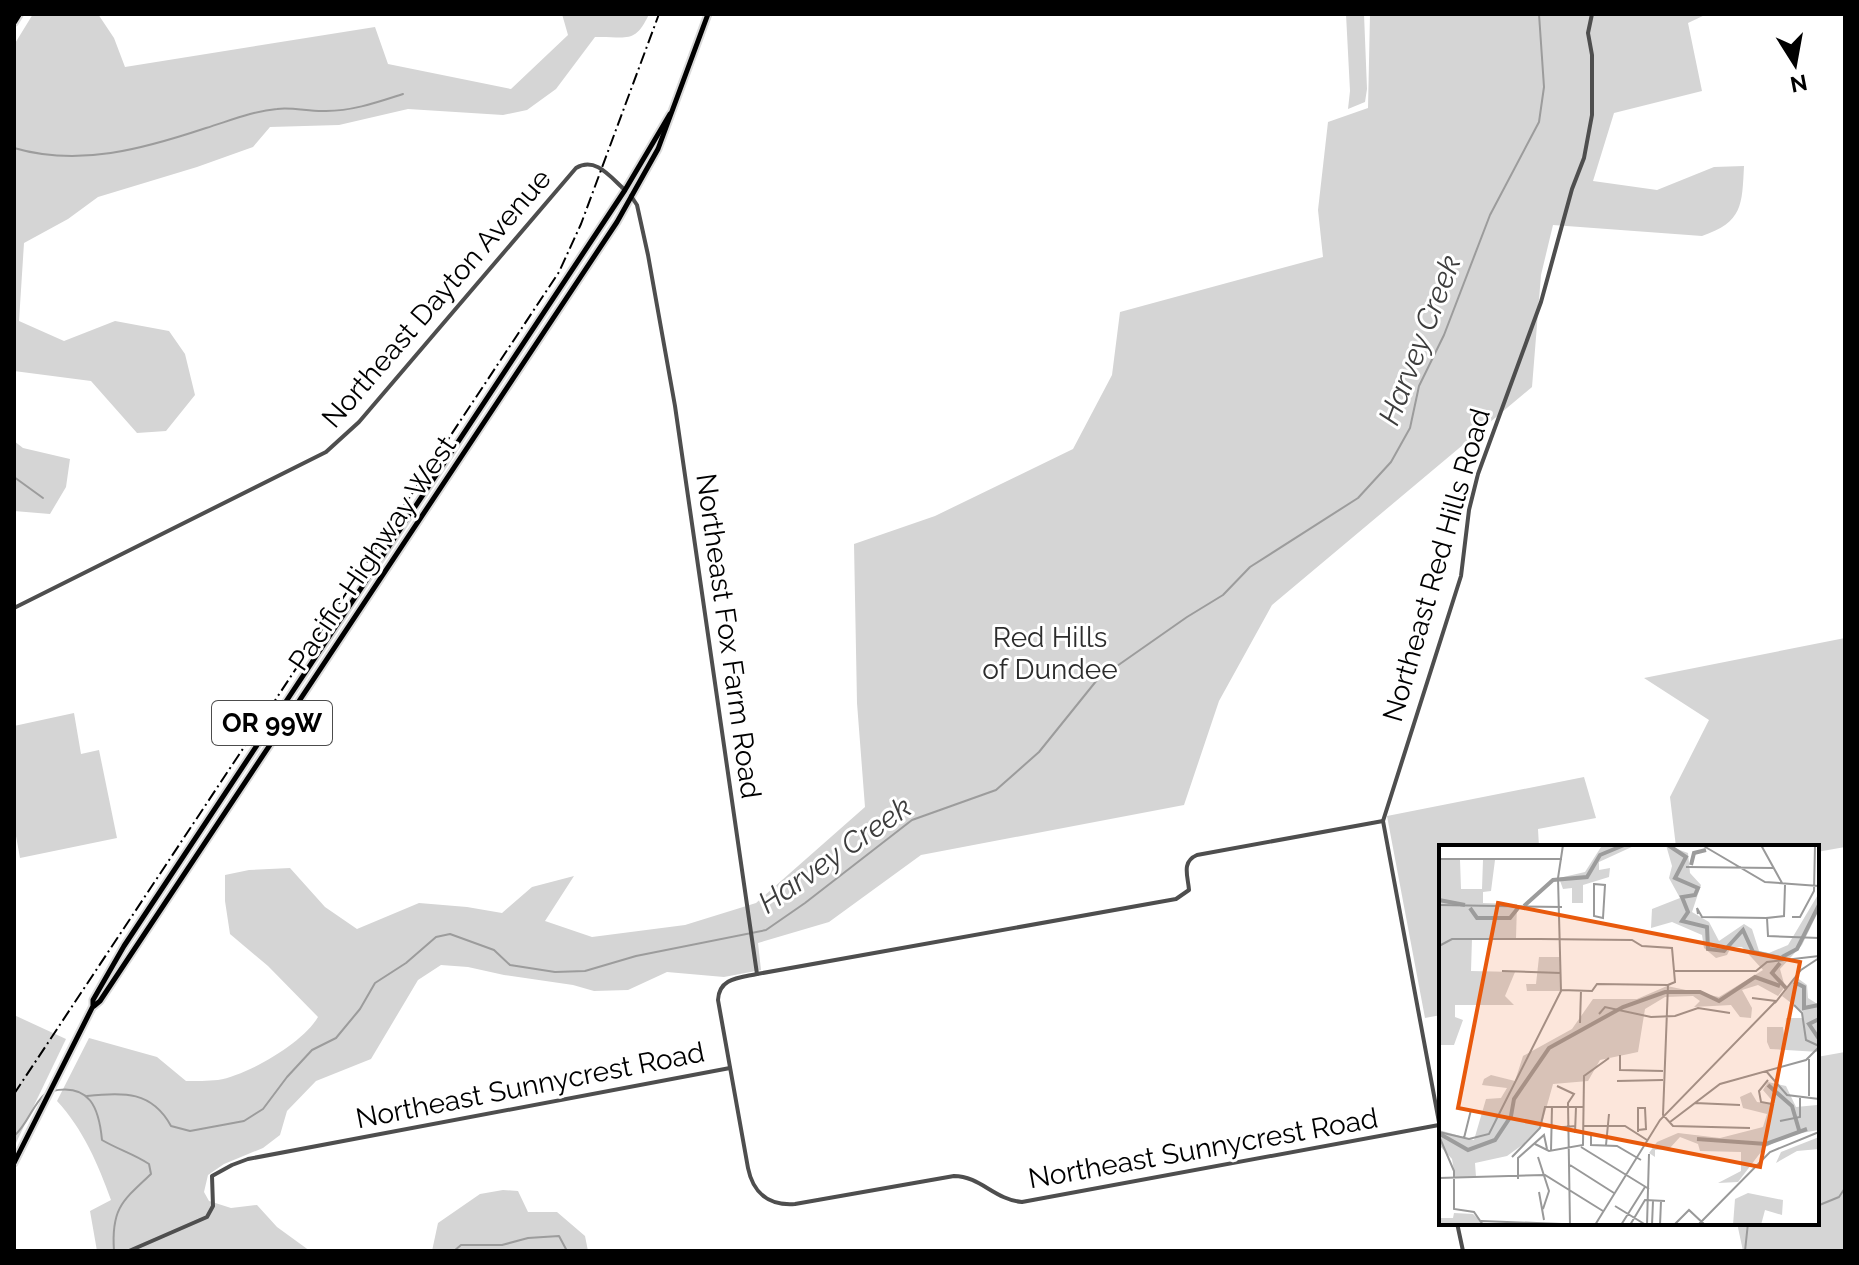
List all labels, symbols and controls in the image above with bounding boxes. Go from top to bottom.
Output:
north arrow [1755,24,1835,104]
text: N [1788,69,1810,98]
street label: Northeast Dayton Avenue [315,162,558,434]
water label: Harvey Creek [1371,250,1468,429]
street label: Northeast Red Hills Road [1376,405,1497,725]
street label: Pacific Highway West [282,429,463,677]
street label: Northeast Fox Farm Road [689,471,768,801]
park label: Red Hills of Dundee [982,621,1118,686]
road number: OR 99W [212,701,332,745]
water label: Harvey Creek [752,789,918,920]
inset map [1439,845,1819,1225]
street label: Northeast Sunnycrest Road [353,1035,707,1135]
street label: Northeast Sunnycrest Road [1026,1101,1380,1196]

